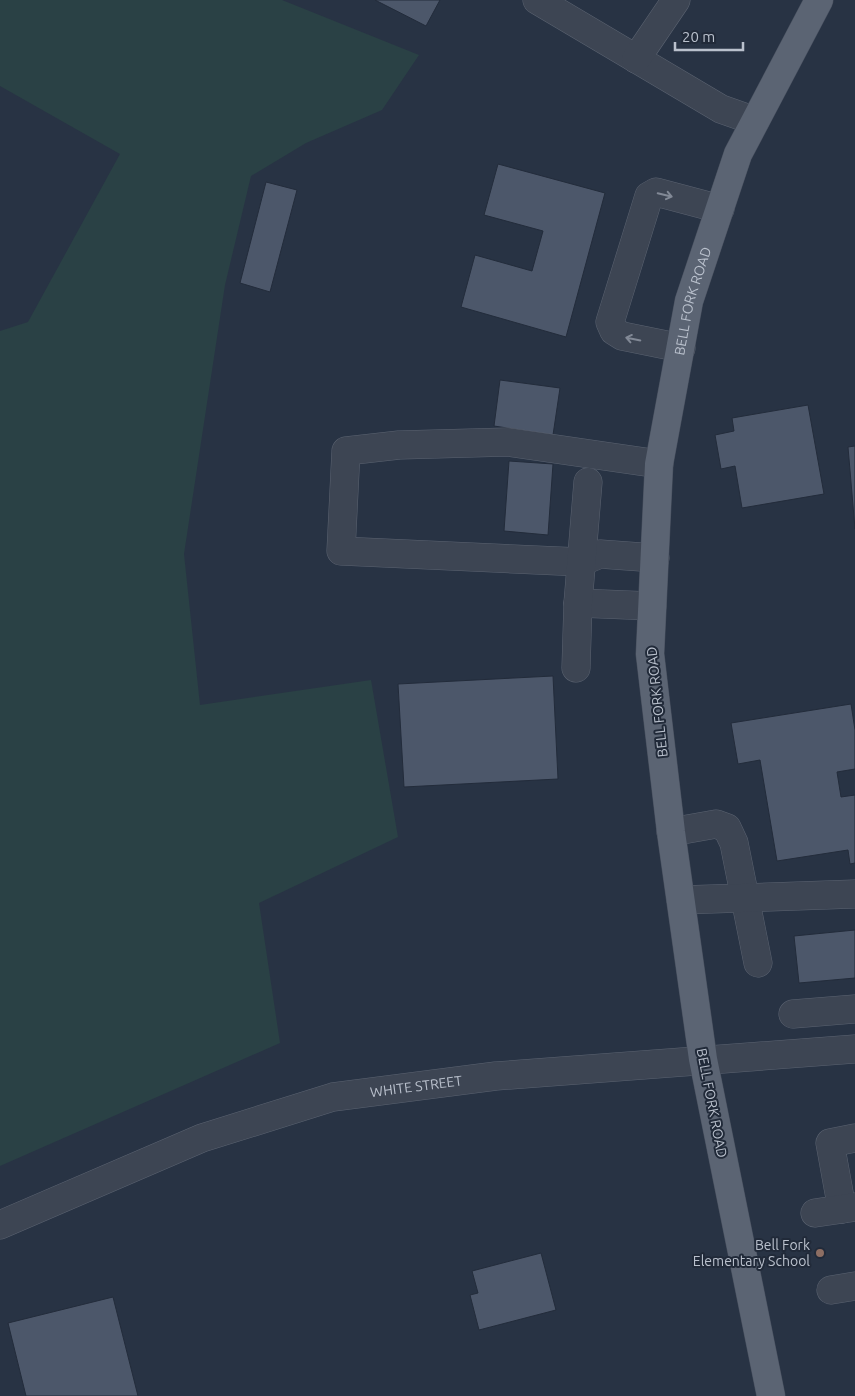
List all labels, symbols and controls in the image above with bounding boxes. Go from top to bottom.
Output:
scale bar [675,20,742,52]
text: 20 m [682,28,715,45]
one-way arrow [657,190,673,200]
street label: BELL FORK ROAD [671,245,714,356]
one-way arrow [625,333,641,343]
street label: BELL FORK ROAD [643,646,671,758]
street label: BELL FORK ROAD [694,1047,730,1159]
street label: WHITE STREET [369,1072,463,1100]
place label: Bell Fork Elementary School [693,1237,810,1269]
marker: Bell Fork Elementary School [814,1247,826,1259]

